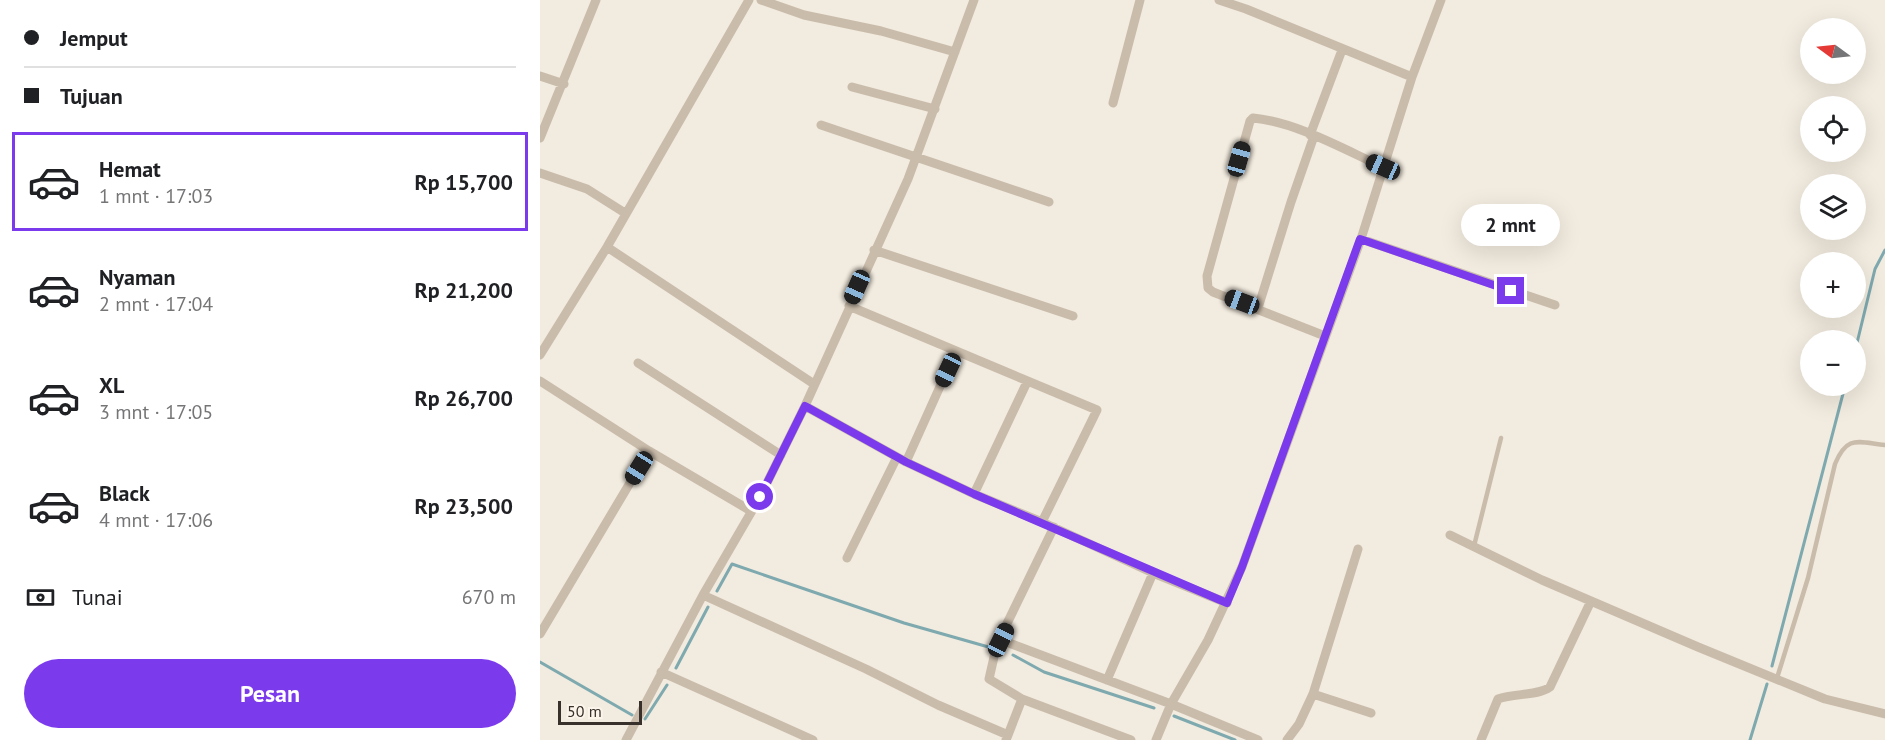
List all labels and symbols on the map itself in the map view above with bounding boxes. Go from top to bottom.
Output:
north arrow [1800,18,1866,84]
car [1225,139,1253,179]
car [1363,151,1403,183]
callout: 2 mnt [1462,204,1560,246]
car [841,267,873,307]
route end [1497,277,1524,304]
car [1222,287,1262,317]
car [932,350,964,390]
car [622,448,656,488]
route start [746,483,773,510]
car [985,620,1017,660]
scale bar [558,698,642,726]

